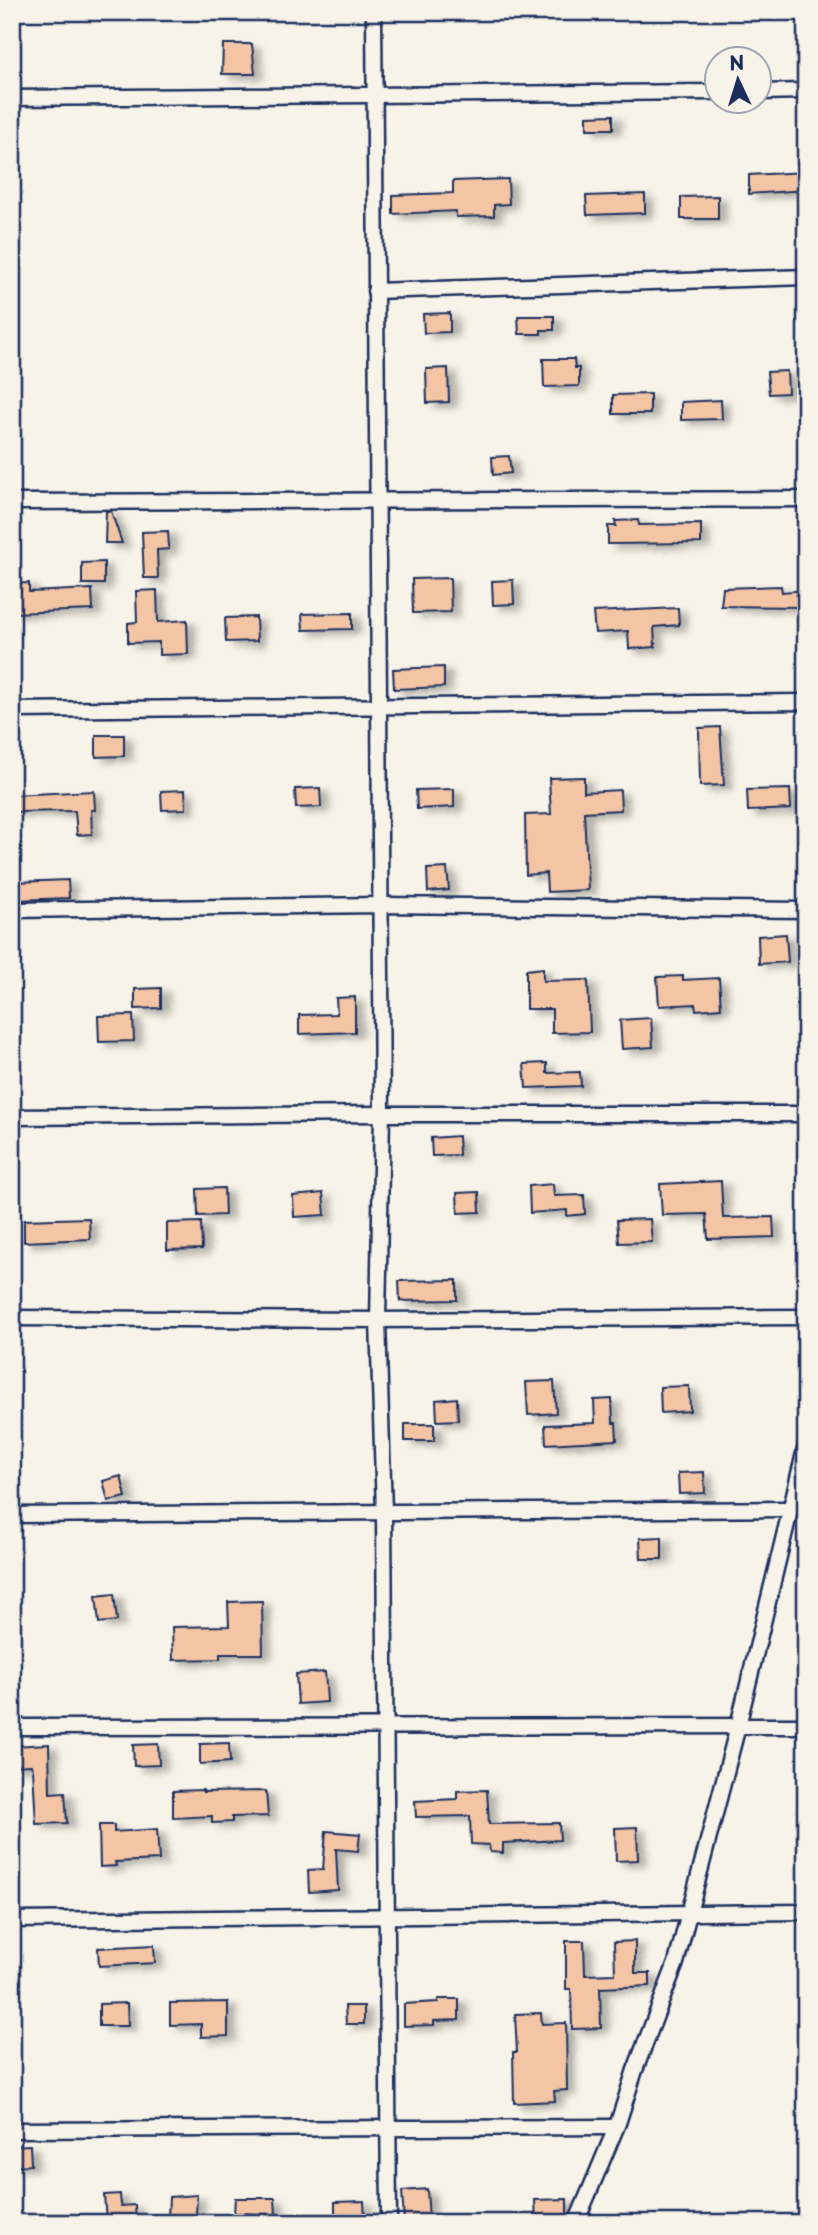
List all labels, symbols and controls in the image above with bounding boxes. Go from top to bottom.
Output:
north arrow [702,46,772,116]
text: N [728,48,745,77]

